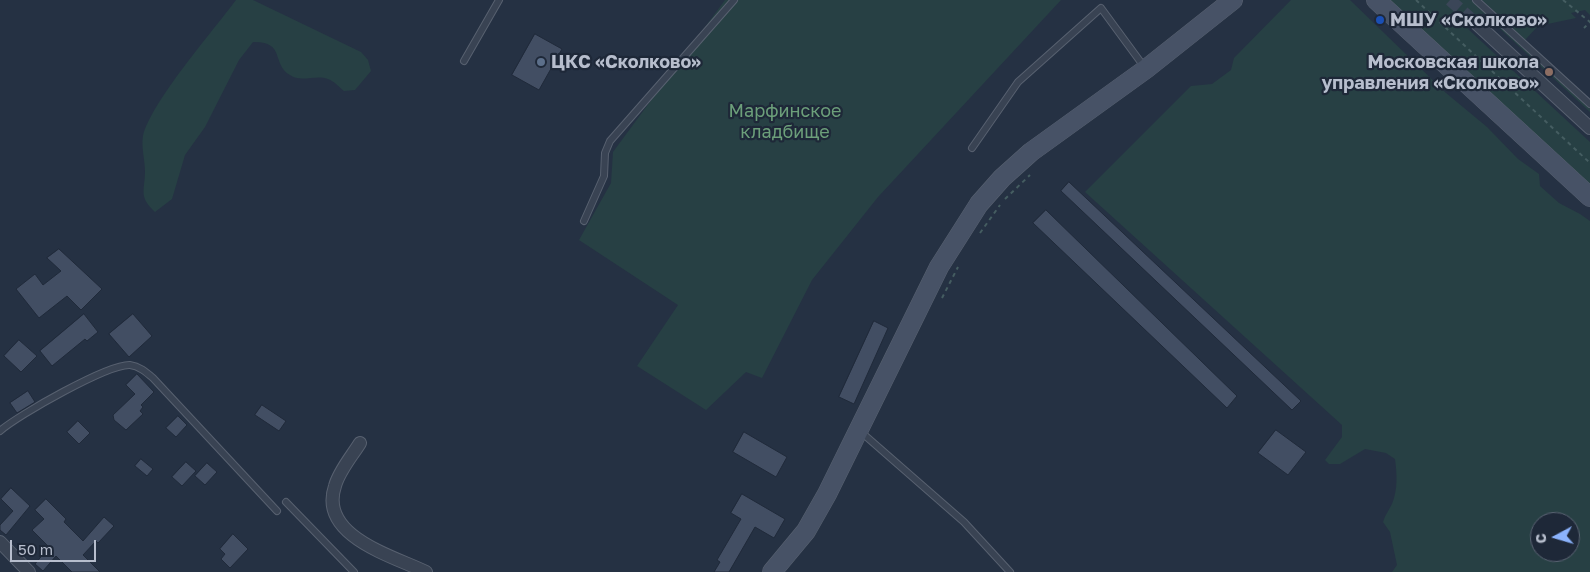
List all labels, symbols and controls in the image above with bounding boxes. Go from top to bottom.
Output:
place label: МШУ «Сколково» [1390,9,1547,31]
marker: МШУ «Сколково» [1374,14,1386,26]
place label: ЦКС «Сколково» [551,51,701,73]
place label: Московская школа управления «Сколково» [1322,51,1539,94]
marker: ЦКС «Сколково» [535,56,547,68]
marker: Московская школа управления «Сколково» [1543,66,1555,78]
park label: Марфинское кладбище [728,100,842,142]
north arrow [1530,512,1580,562]
scale bar [12,530,99,562]
text: С [1532,533,1550,544]
text: 50 m [18,540,53,558]

